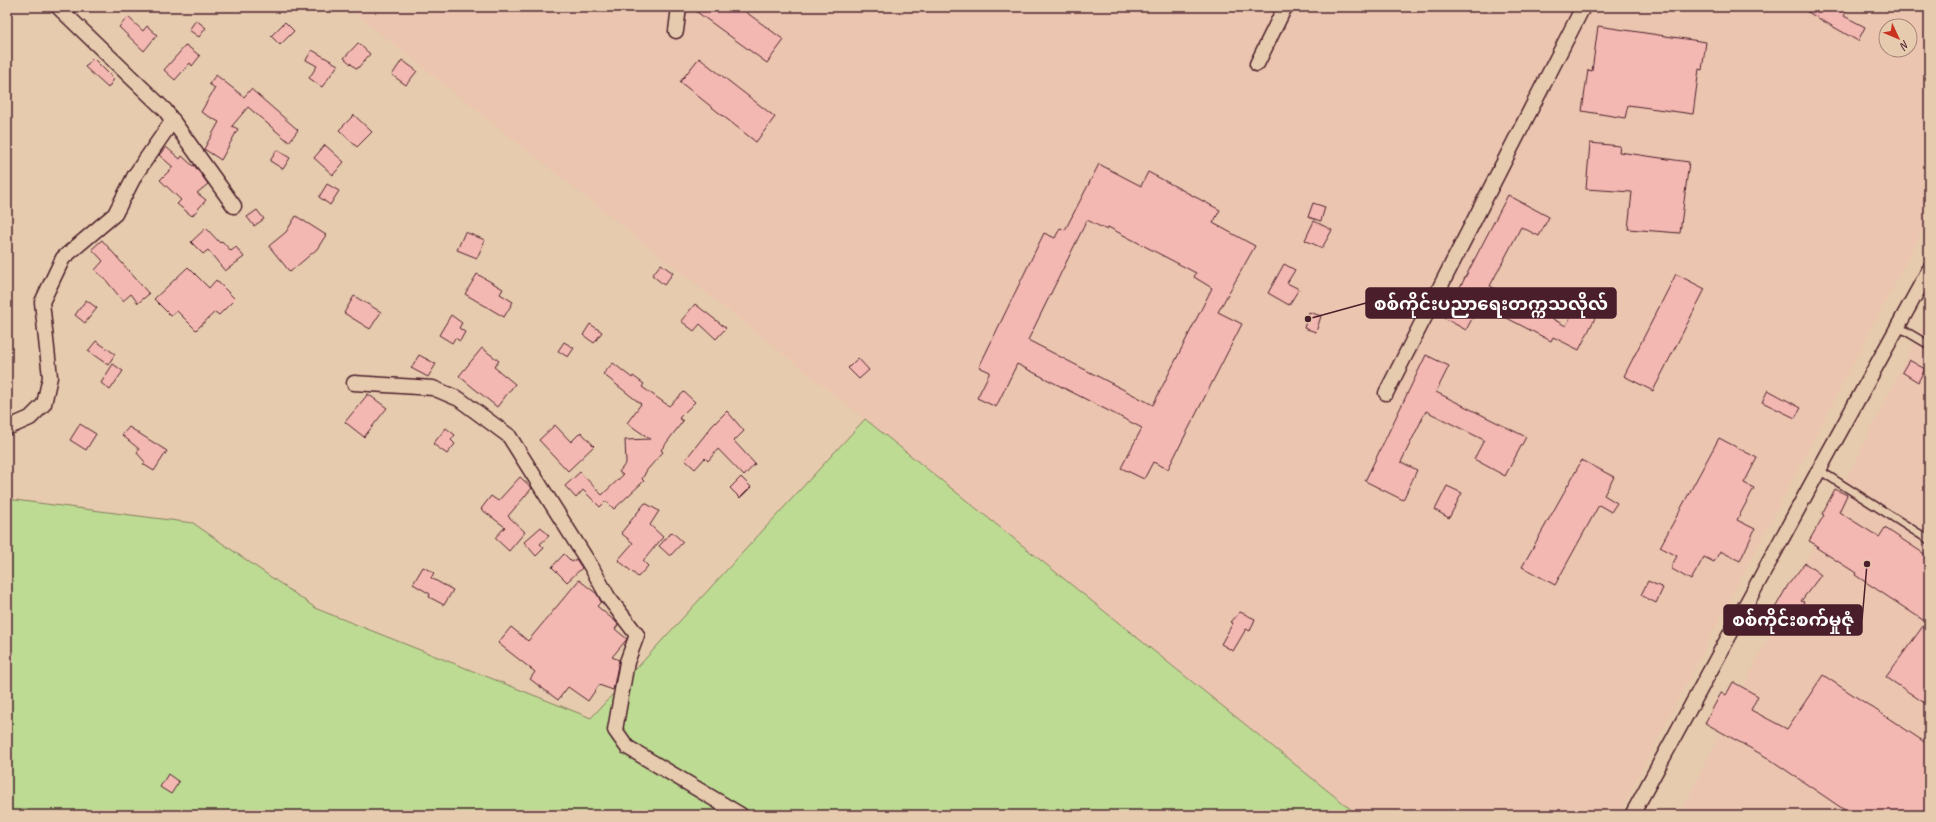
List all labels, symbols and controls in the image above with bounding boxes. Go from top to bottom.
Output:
north arrow [1878,18,1918,58]
text: N [1896,38,1913,54]
callout: စစ်ကိုင်းပညာရေးတက္ကသလိုလ် [1366,288,1616,318]
text: စစ်ကိုင်းပညာရေးတက္ကသလိုလ် [1374,292,1608,318]
callout: စစ်ကိုင်းစက်မှုဇုံ [1724,605,1862,635]
text: စစ်ကိုင်းစက်မှုဇုံ [1732,608,1854,634]

